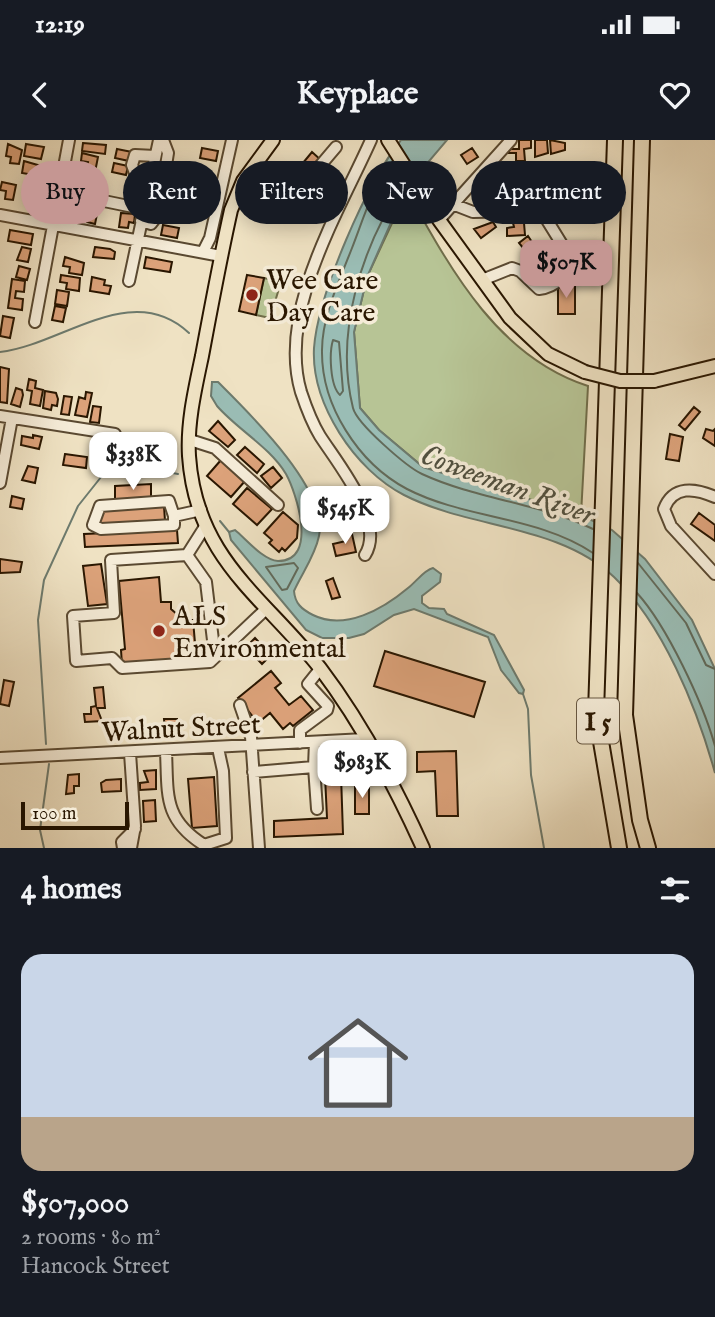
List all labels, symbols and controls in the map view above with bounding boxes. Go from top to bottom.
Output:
text: 12:19 [35,8,85,41]
text: Keyplace [297,74,418,115]
icon: back [21,76,59,114]
icon: heart [656,76,694,114]
chip: Buy [21,161,109,224]
chip: Rent [123,161,221,224]
chip: Filters [235,161,348,224]
chip: New [362,161,457,224]
chip: Apartment [471,161,626,224]
pin: $507K [517,240,615,300]
text: $507K [536,248,596,277]
place label: Wee Care Day Care [266,264,379,331]
marker: Wee Care Day Care [244,287,260,303]
pin: $338K [84,432,182,492]
water label: Coweeman River [415,437,601,536]
text: $338K [105,440,161,469]
pin: $545K [296,486,394,546]
text: $545K [316,494,374,523]
place label: ALS Environmental [172,600,346,667]
marker: ALS Environmental [151,623,167,639]
road number: I 5 [577,698,619,744]
street label: Walnut Street [101,708,262,751]
pin: $983K [313,740,411,800]
text: $983K [333,748,391,777]
scale bar [21,799,130,831]
text: 100 m [32,802,76,826]
text: 4 homes [21,871,122,909]
icon: filters [656,871,694,909]
icon: home [295,1000,421,1126]
text: $507,000 [21,1185,129,1223]
text: 2 rooms · 80 m² [21,1223,161,1252]
text: Hancock Street [21,1252,170,1281]

